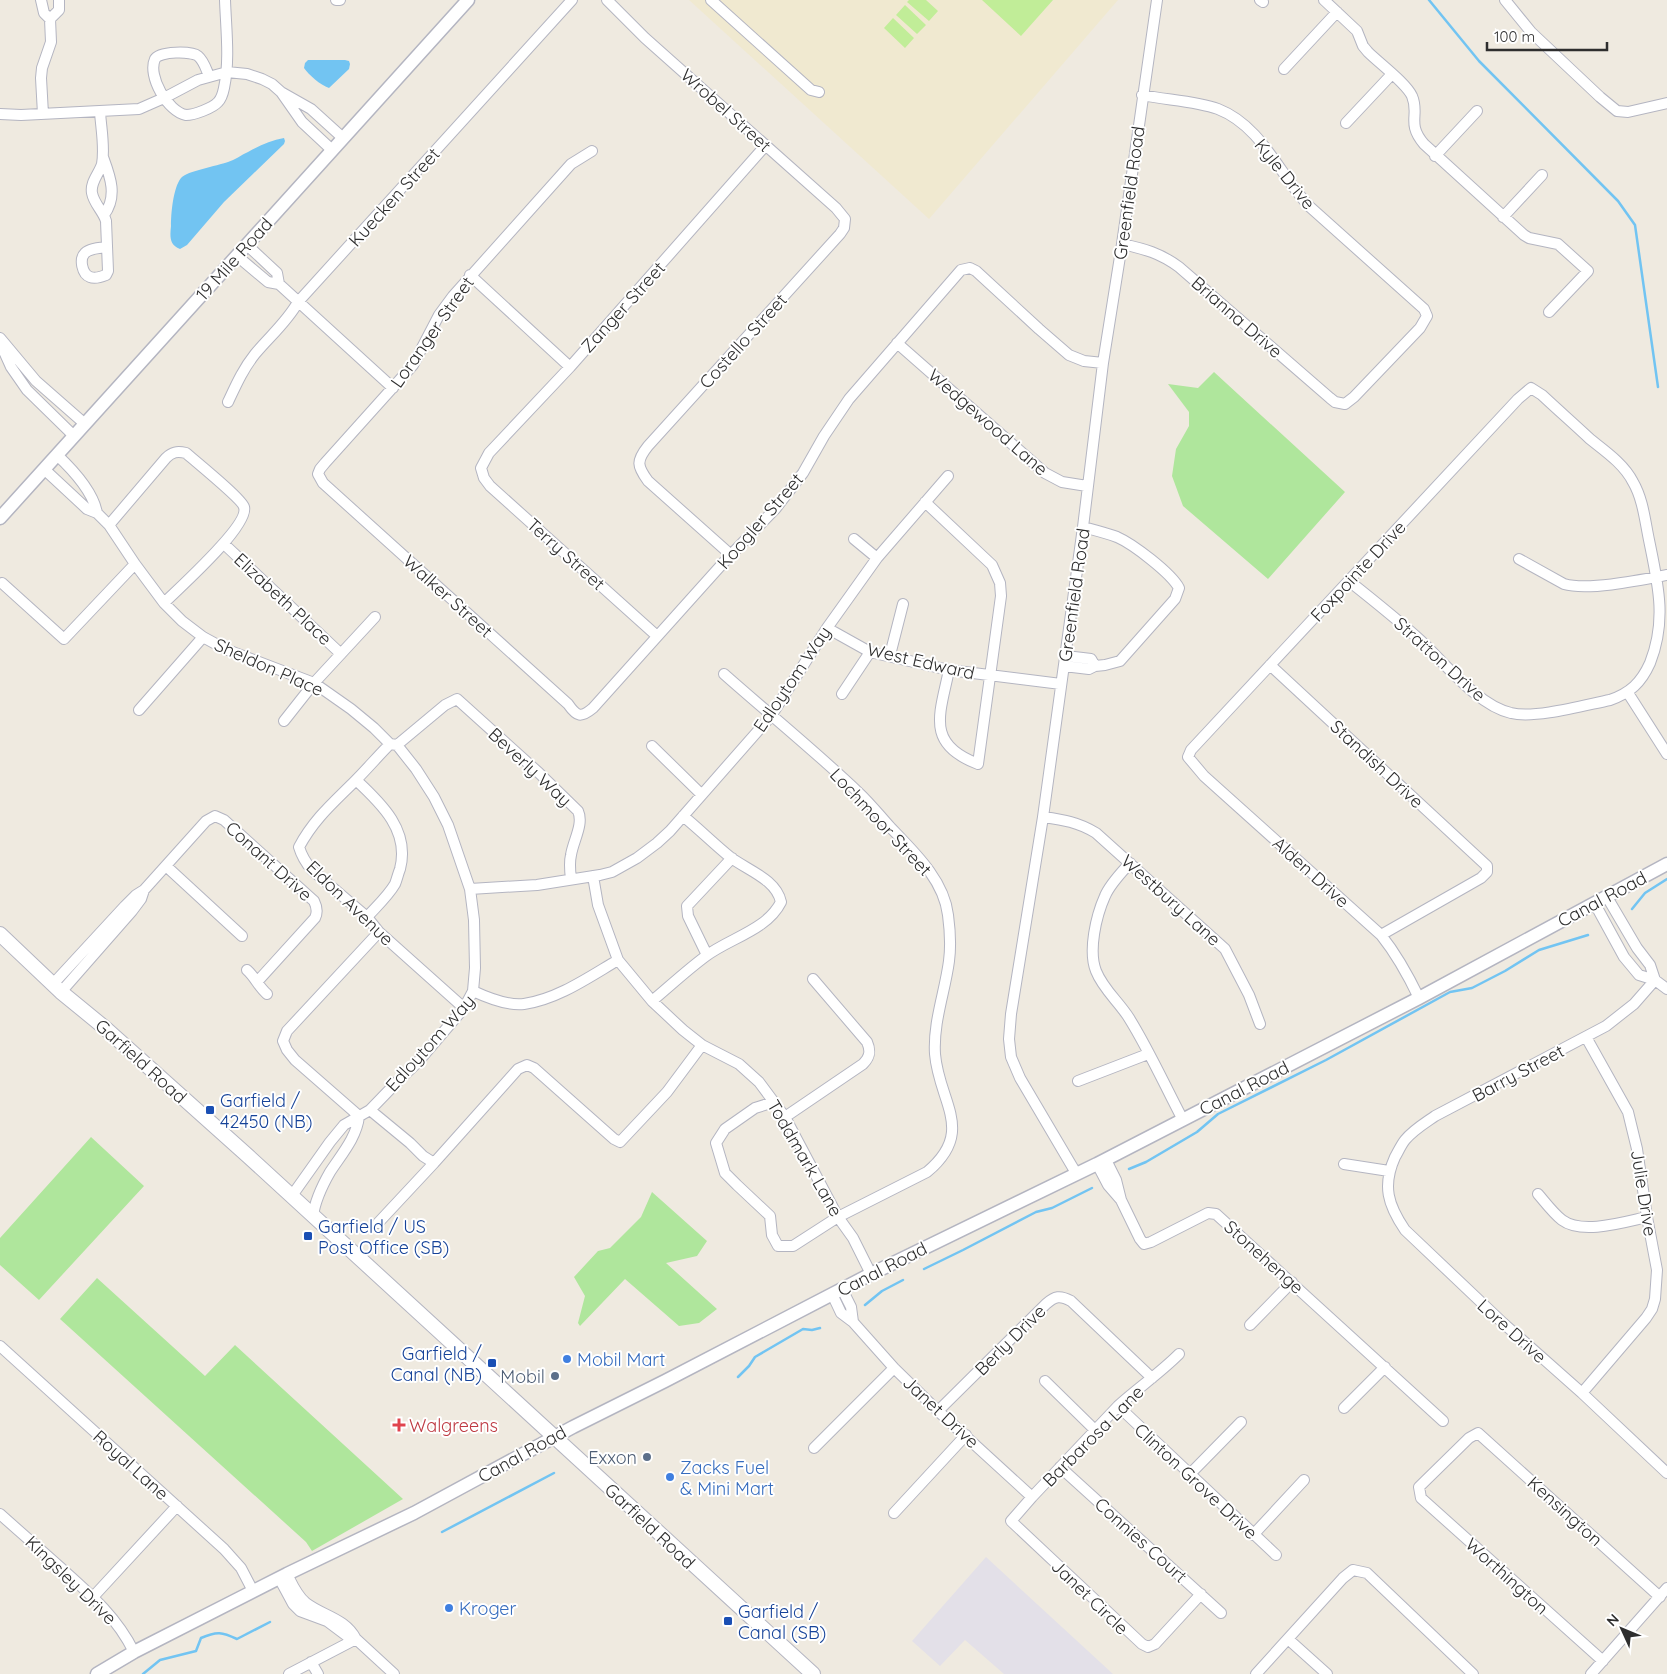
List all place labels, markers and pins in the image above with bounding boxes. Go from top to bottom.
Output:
place label: Garfield / 42450 (NB) [220,1089,313,1133]
marker: Garfield / 42450 (NB) [204,1104,216,1116]
place label: Garfield / US Post Office (SB) [318,1215,449,1259]
marker: Garfield / US Post Office (SB) [302,1230,314,1242]
place label: Garfield / Canal (NB) [391,1342,483,1386]
place label: Mobil Mart [577,1348,665,1371]
marker: Mobil Mart [561,1353,573,1365]
marker: Garfield / Canal (NB) [486,1357,498,1369]
place label: Mobil [500,1365,545,1388]
marker: Mobil [549,1370,561,1382]
place label: Walgreens [409,1414,498,1437]
marker: Walgreens [393,1419,405,1431]
place label: Exxon [588,1446,637,1469]
marker: Exxon [641,1451,653,1463]
place label: Zacks Fuel & Mini Mart [680,1456,774,1500]
marker: Zacks Fuel & Mini Mart [664,1471,676,1483]
place label: Kroger [459,1597,516,1620]
place label: Garfield / Canal (SB) [738,1600,826,1644]
marker: Kroger [443,1602,455,1614]
marker: Garfield / Canal (SB) [722,1615,734,1627]

